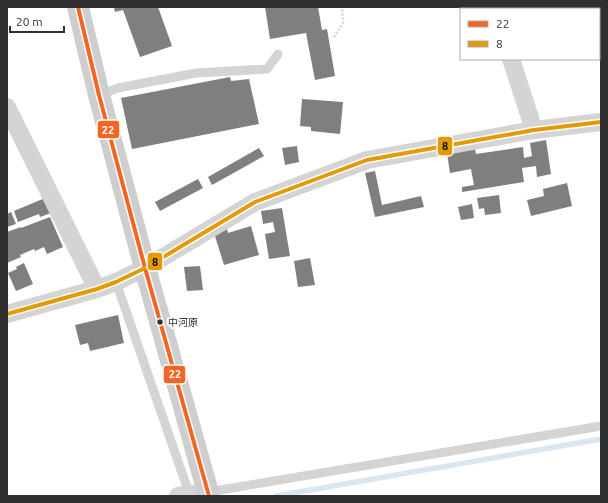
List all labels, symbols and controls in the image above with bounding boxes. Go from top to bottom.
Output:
scale bar [10,8,64,34]
legend [460,8,600,60]
text: 20 m [16,15,43,28]
text: 22 [496,17,510,30]
text: 8 [496,37,503,50]
line badge: 22 [97,120,120,139]
text: 22 [102,124,114,136]
line badge: 8 [437,136,453,156]
text: 8 [442,140,448,152]
line badge: 8 [147,252,163,271]
text: 8 [152,256,158,268]
marker: 中河原 [155,317,165,327]
place label: 中河原 [168,317,198,328]
line badge: 22 [163,365,186,384]
text: 22 [169,368,181,380]

